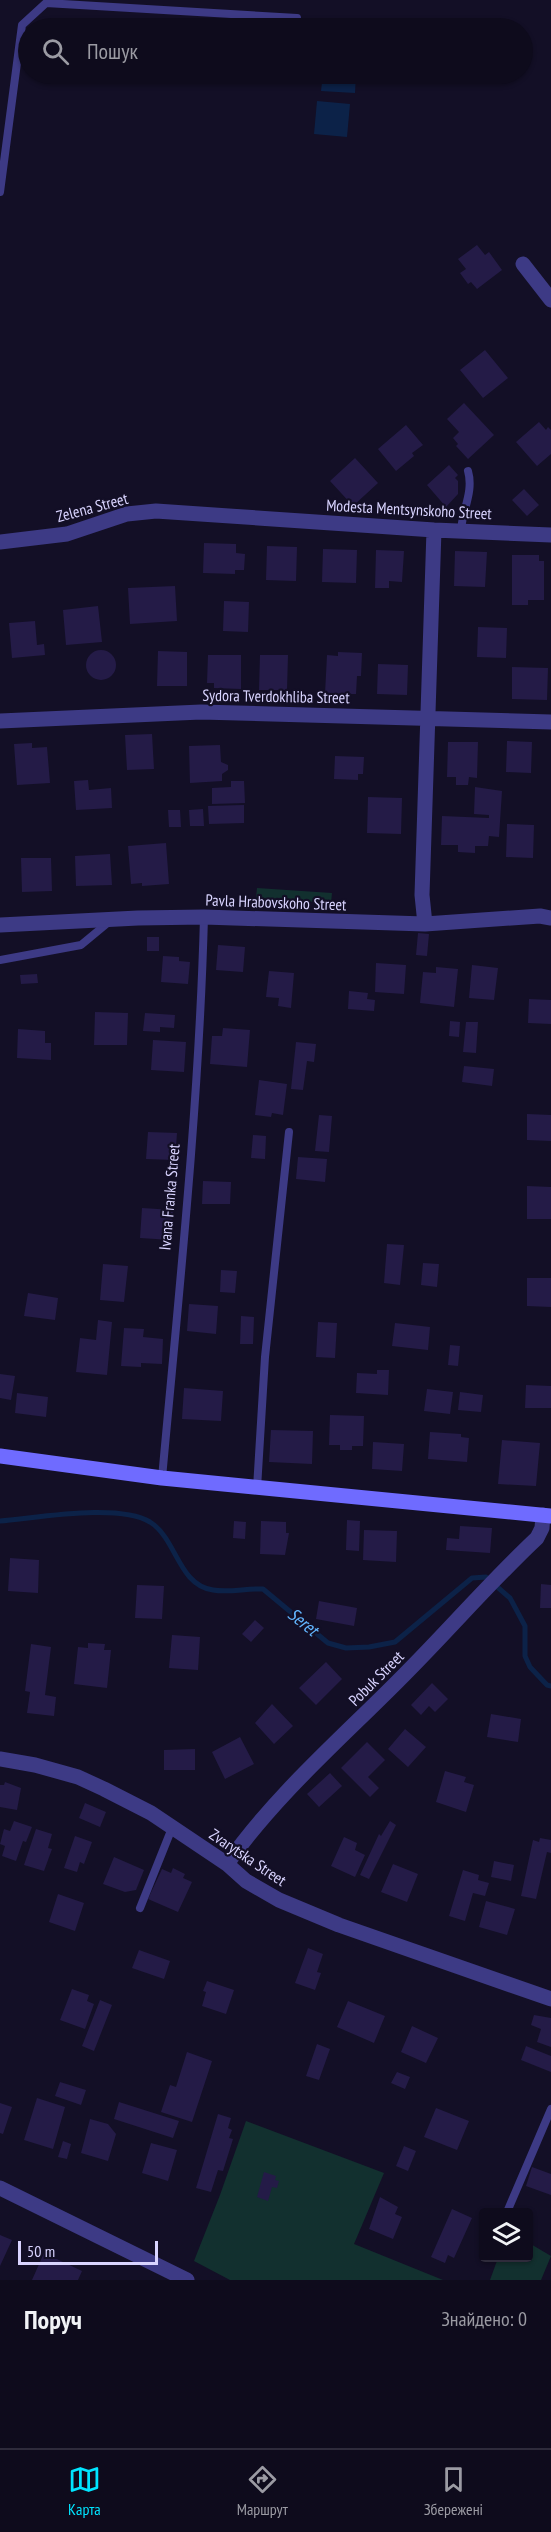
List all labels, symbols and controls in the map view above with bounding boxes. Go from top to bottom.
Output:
search box [18,18,533,84]
icon: search [39,35,72,68]
text: Пошук [87,37,138,65]
street label: Zelena Street [54,488,131,526]
street label: Modesta Mentsynskoho Street [326,495,493,523]
street label: Sydora Tverdokhliba Street [202,685,350,707]
street label: Pavla Hrabovskoho Street [205,890,347,914]
street label: Ivana Franka Street [154,1142,184,1251]
water label: Seret [283,1602,325,1642]
street label: Pobuk Street [344,1646,408,1710]
street label: Zvarytska Street [206,1824,291,1890]
map controls [479,2208,533,2262]
button: layers [479,2208,533,2262]
scale bar [18,2238,158,2266]
text: 50 m [27,2241,55,2261]
text: Поруч [24,2303,82,2336]
text: Знайдено: 0 [441,2306,527,2332]
tab: Карта [68,2463,101,2519]
tab: Маршрут [237,2463,288,2519]
tab: Збережені [424,2463,483,2519]

